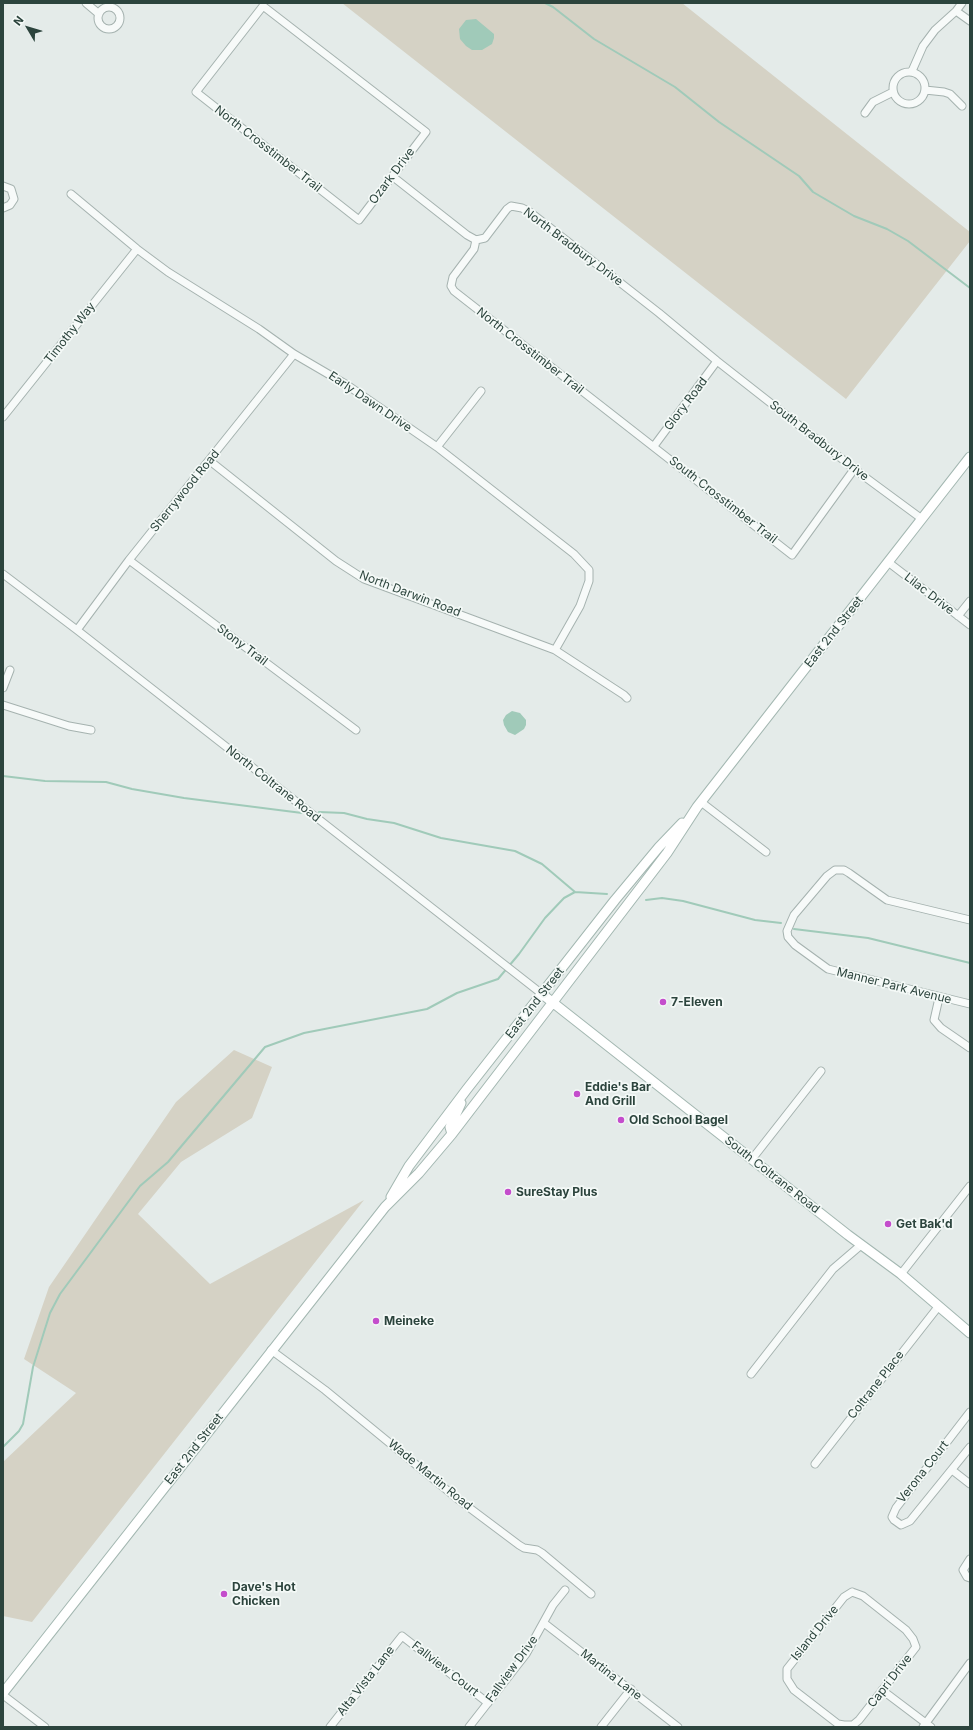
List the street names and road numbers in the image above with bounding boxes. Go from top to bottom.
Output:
street label: North Crosstimber Trail [212,103,324,195]
street label: Ozark Drive [366,145,418,207]
street label: North Bradbury Drive [520,205,626,289]
street label: Timothy Way [42,299,98,367]
street label: North Crosstimber Trail [474,305,586,397]
street label: Early Dawn Drive [326,369,414,435]
street label: Glory Road [661,375,711,433]
street label: South Bradbury Drive [767,398,871,484]
street label: Sherrywood Road [147,447,223,535]
street label: South Crosstimber Trail [666,453,780,547]
street label: North Darwin Road [357,568,463,620]
street label: Lilac Drive [901,570,957,618]
street label: East 2nd Street [802,593,866,671]
street label: Stony Trail [214,621,270,669]
street label: North Coltrane Road [223,743,323,825]
street label: East 2nd Street [503,964,567,1042]
street label: Manner Park Avenue [835,965,953,1007]
street label: South Coltrane Road [721,1133,823,1217]
street label: Coltrane Place [845,1348,907,1422]
street label: East 2nd Street [162,1410,226,1488]
street label: Wade Martin Road [385,1437,475,1513]
street label: Verona Court [894,1438,952,1506]
street label: Island Drive [788,1603,842,1663]
street label: Fallview Drive [483,1633,541,1705]
street label: Fallview Court [409,1638,481,1700]
street label: Alta Vista Lane [334,1643,398,1719]
street label: Martina Lane [577,1647,645,1703]
street label: Capri Drive [865,1652,915,1710]

